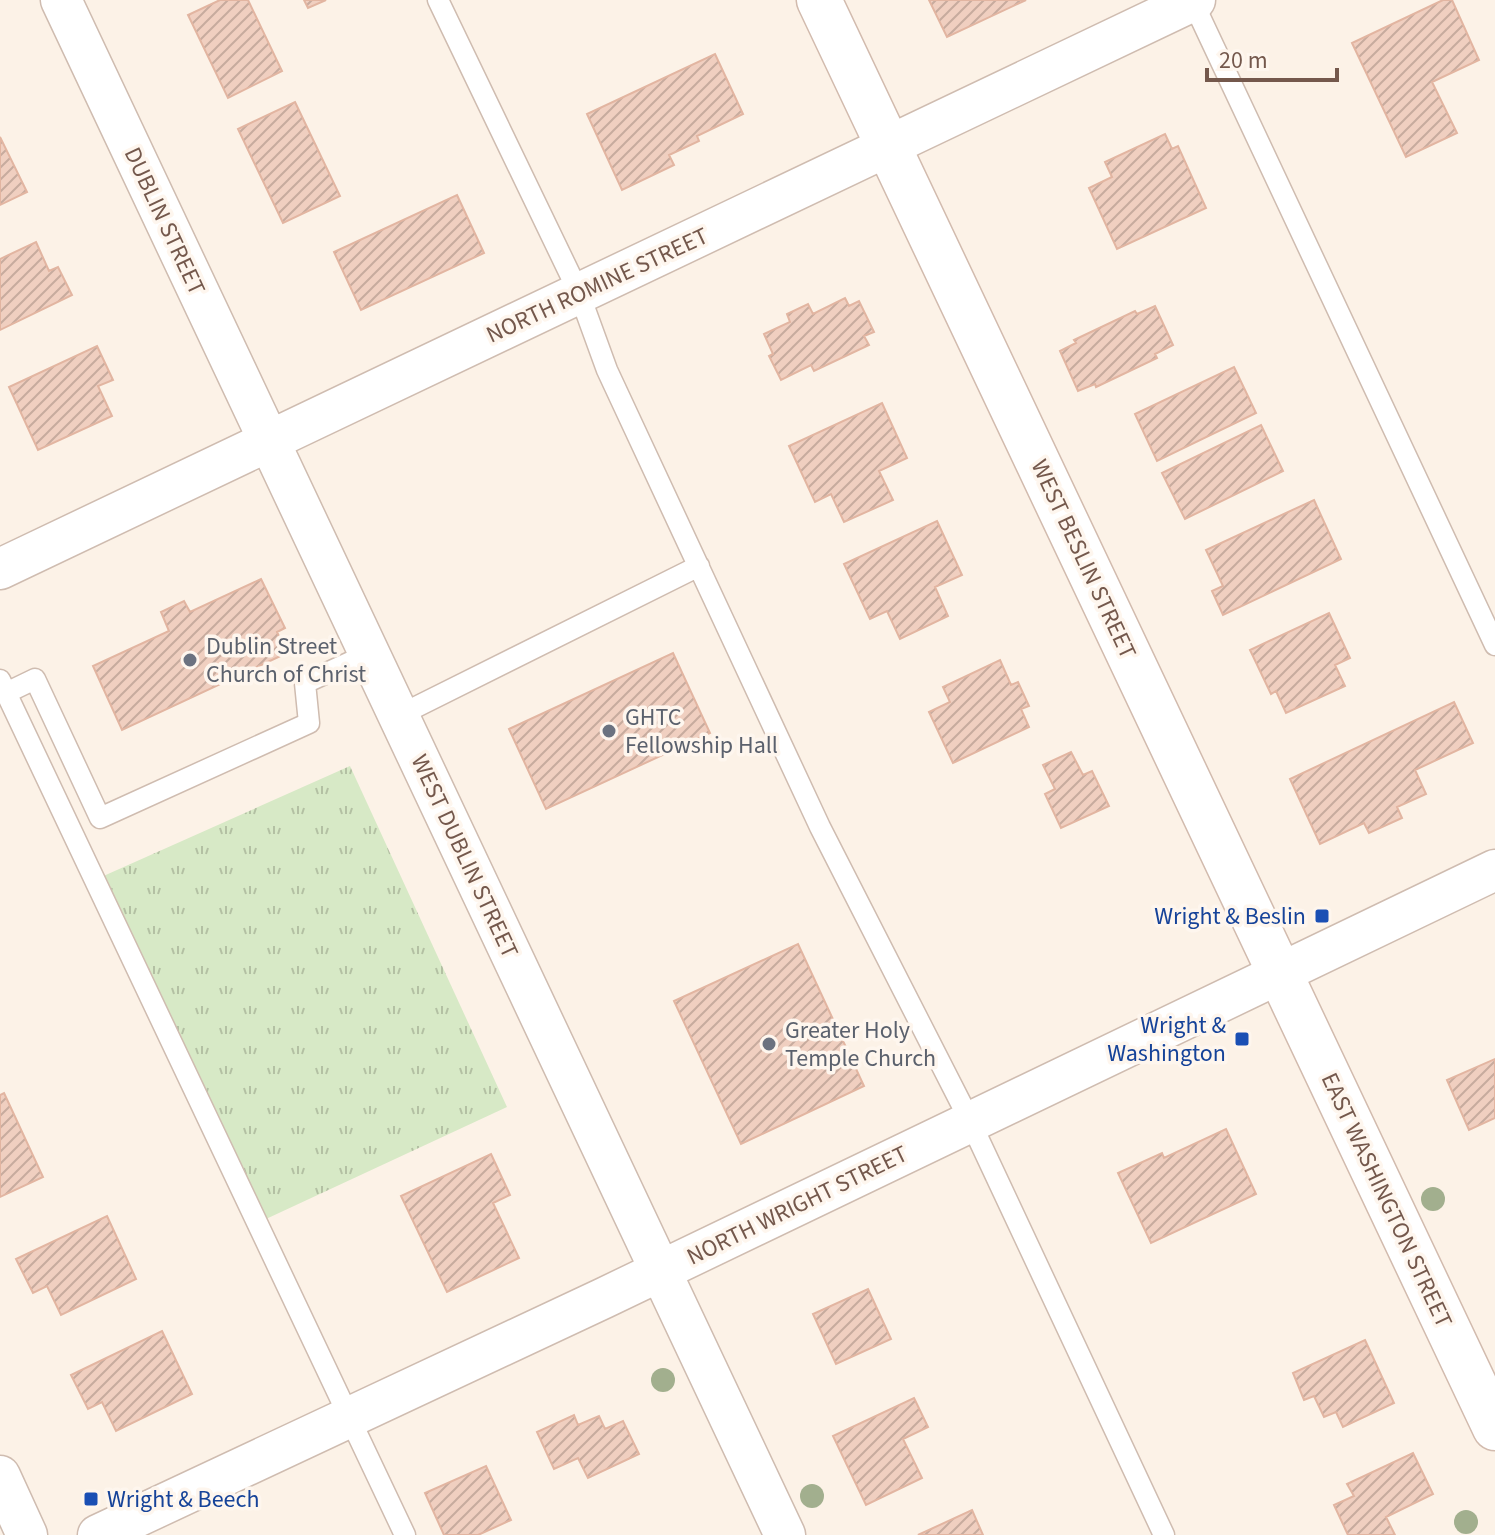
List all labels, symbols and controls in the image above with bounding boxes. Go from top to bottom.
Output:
scale bar [1207,32,1337,82]
text: 20 m [1219,43,1268,78]
street label: DUBLIN STREET [115,141,214,301]
street label: NORTH ROMINE STREET [480,219,714,352]
street label: WEST BESLIN STREET [1022,454,1145,665]
place label: Dublin Street Church of Christ [206,629,366,692]
marker: Dublin Street Church of Christ [181,651,199,669]
place label: GHTC Fellowship Hall [625,700,778,763]
marker: GHTC Fellowship Hall [600,722,618,740]
street label: WEST DUBLIN STREET [402,749,527,964]
place label: Wright & Beslin [1154,899,1306,934]
marker: Wright & Beslin [1313,907,1331,925]
place label: Wright & Washington [1107,1008,1226,1071]
place label: Greater Holy Temple Church [785,1013,936,1076]
marker: Wright & Washington [1233,1030,1251,1048]
marker: Greater Holy Temple Church [760,1035,778,1053]
street label: EAST WASHINGTON STREET [1312,1067,1461,1334]
street label: NORTH WRIGHT STREET [681,1137,914,1274]
place label: Wright & Beech [107,1482,260,1517]
marker: Wright & Beech [82,1490,100,1508]

